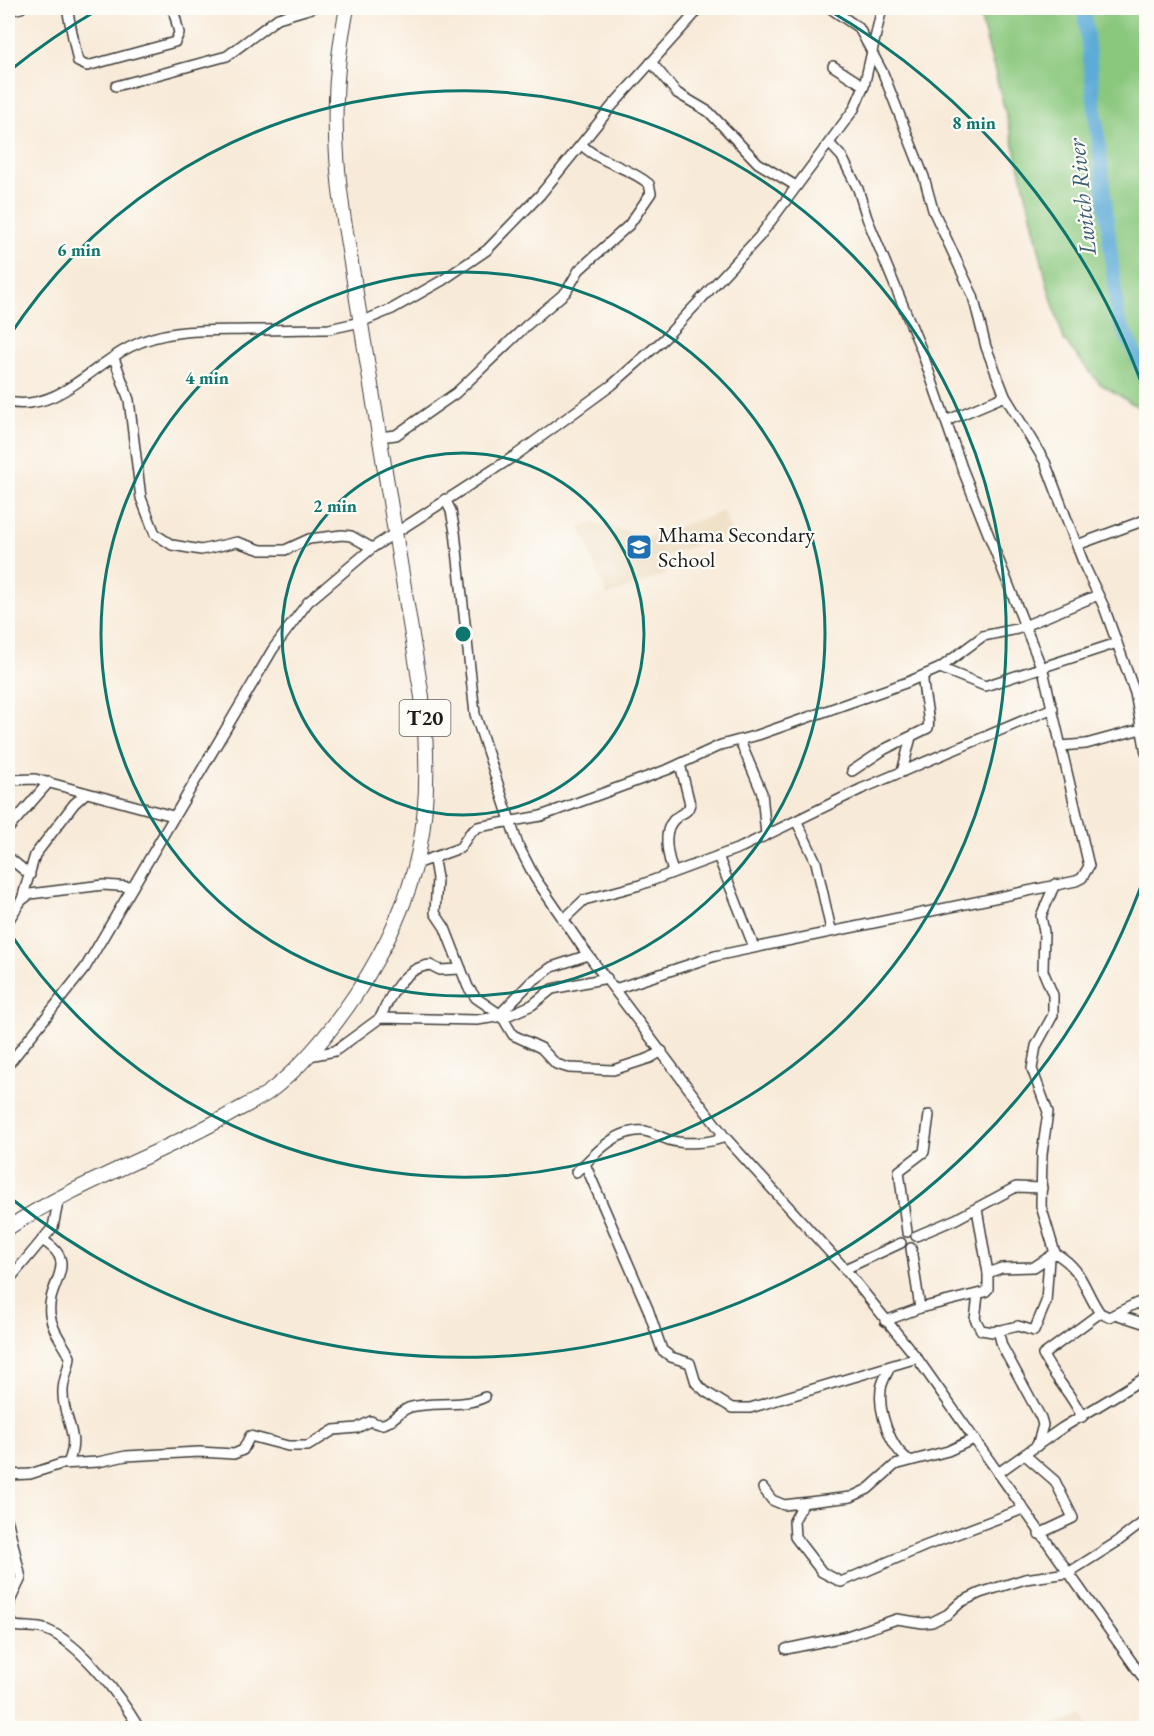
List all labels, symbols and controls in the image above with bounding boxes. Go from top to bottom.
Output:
text: 8 min [952,111,996,134]
water label: Lwitch River [1060,135,1103,258]
text: 6 min [57,238,101,261]
text: 4 min [185,366,229,389]
text: 2 min [313,494,357,517]
place label: Mhama Secondary School [658,520,815,574]
school or university icon: Mhama Secondary School [624,532,654,562]
centre of rings [453,624,473,644]
road number: T20 [400,700,450,736]

